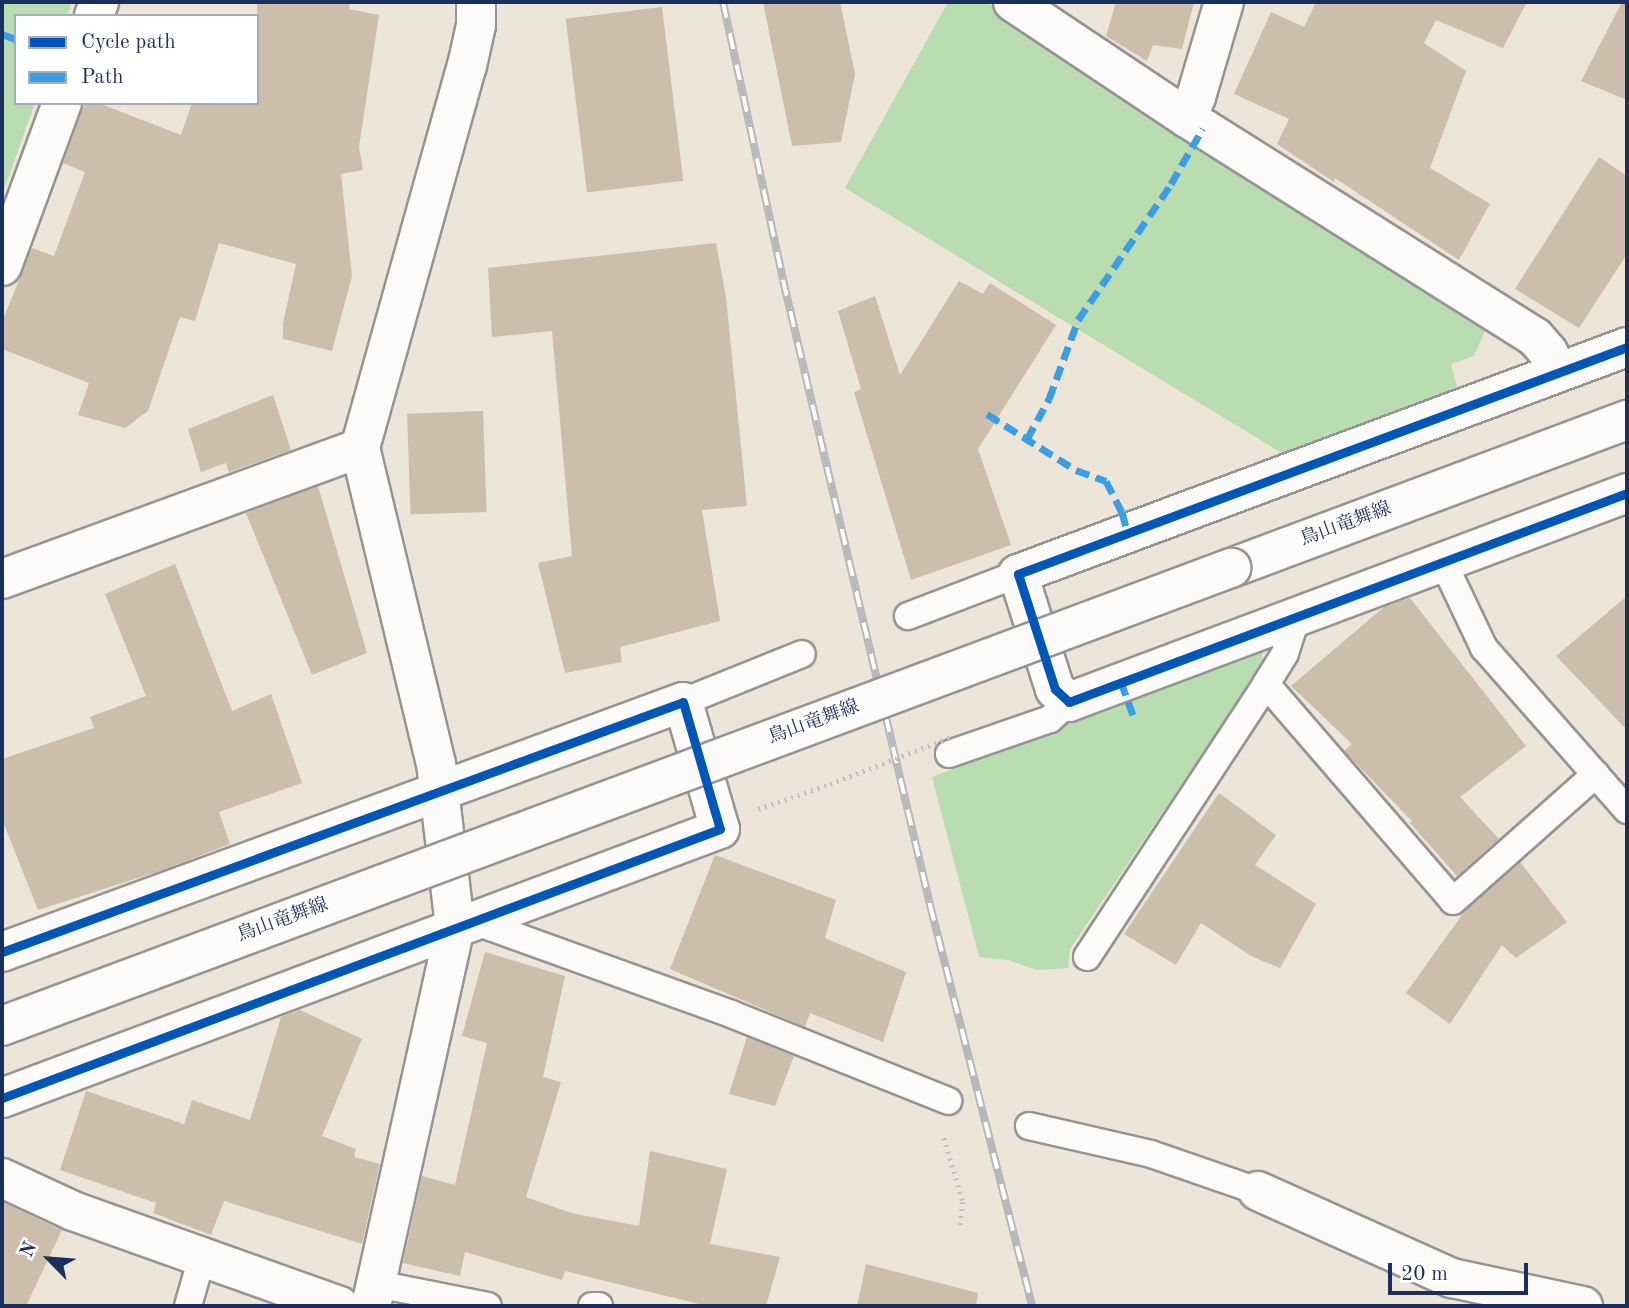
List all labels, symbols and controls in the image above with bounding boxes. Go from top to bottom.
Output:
legend [14,14,259,105]
text: Cycle path [81,32,176,53]
text: Path [81,67,124,88]
street label: 鳥山竜舞線 [1297,498,1395,552]
street label: 鳥山竜舞線 [765,696,863,750]
street label: 鳥山竜舞線 [234,894,332,948]
north arrow [14,1224,84,1294]
text: N [18,1239,41,1261]
scale bar [1391,1248,1531,1292]
text: 20 m [1401,1264,1448,1285]

